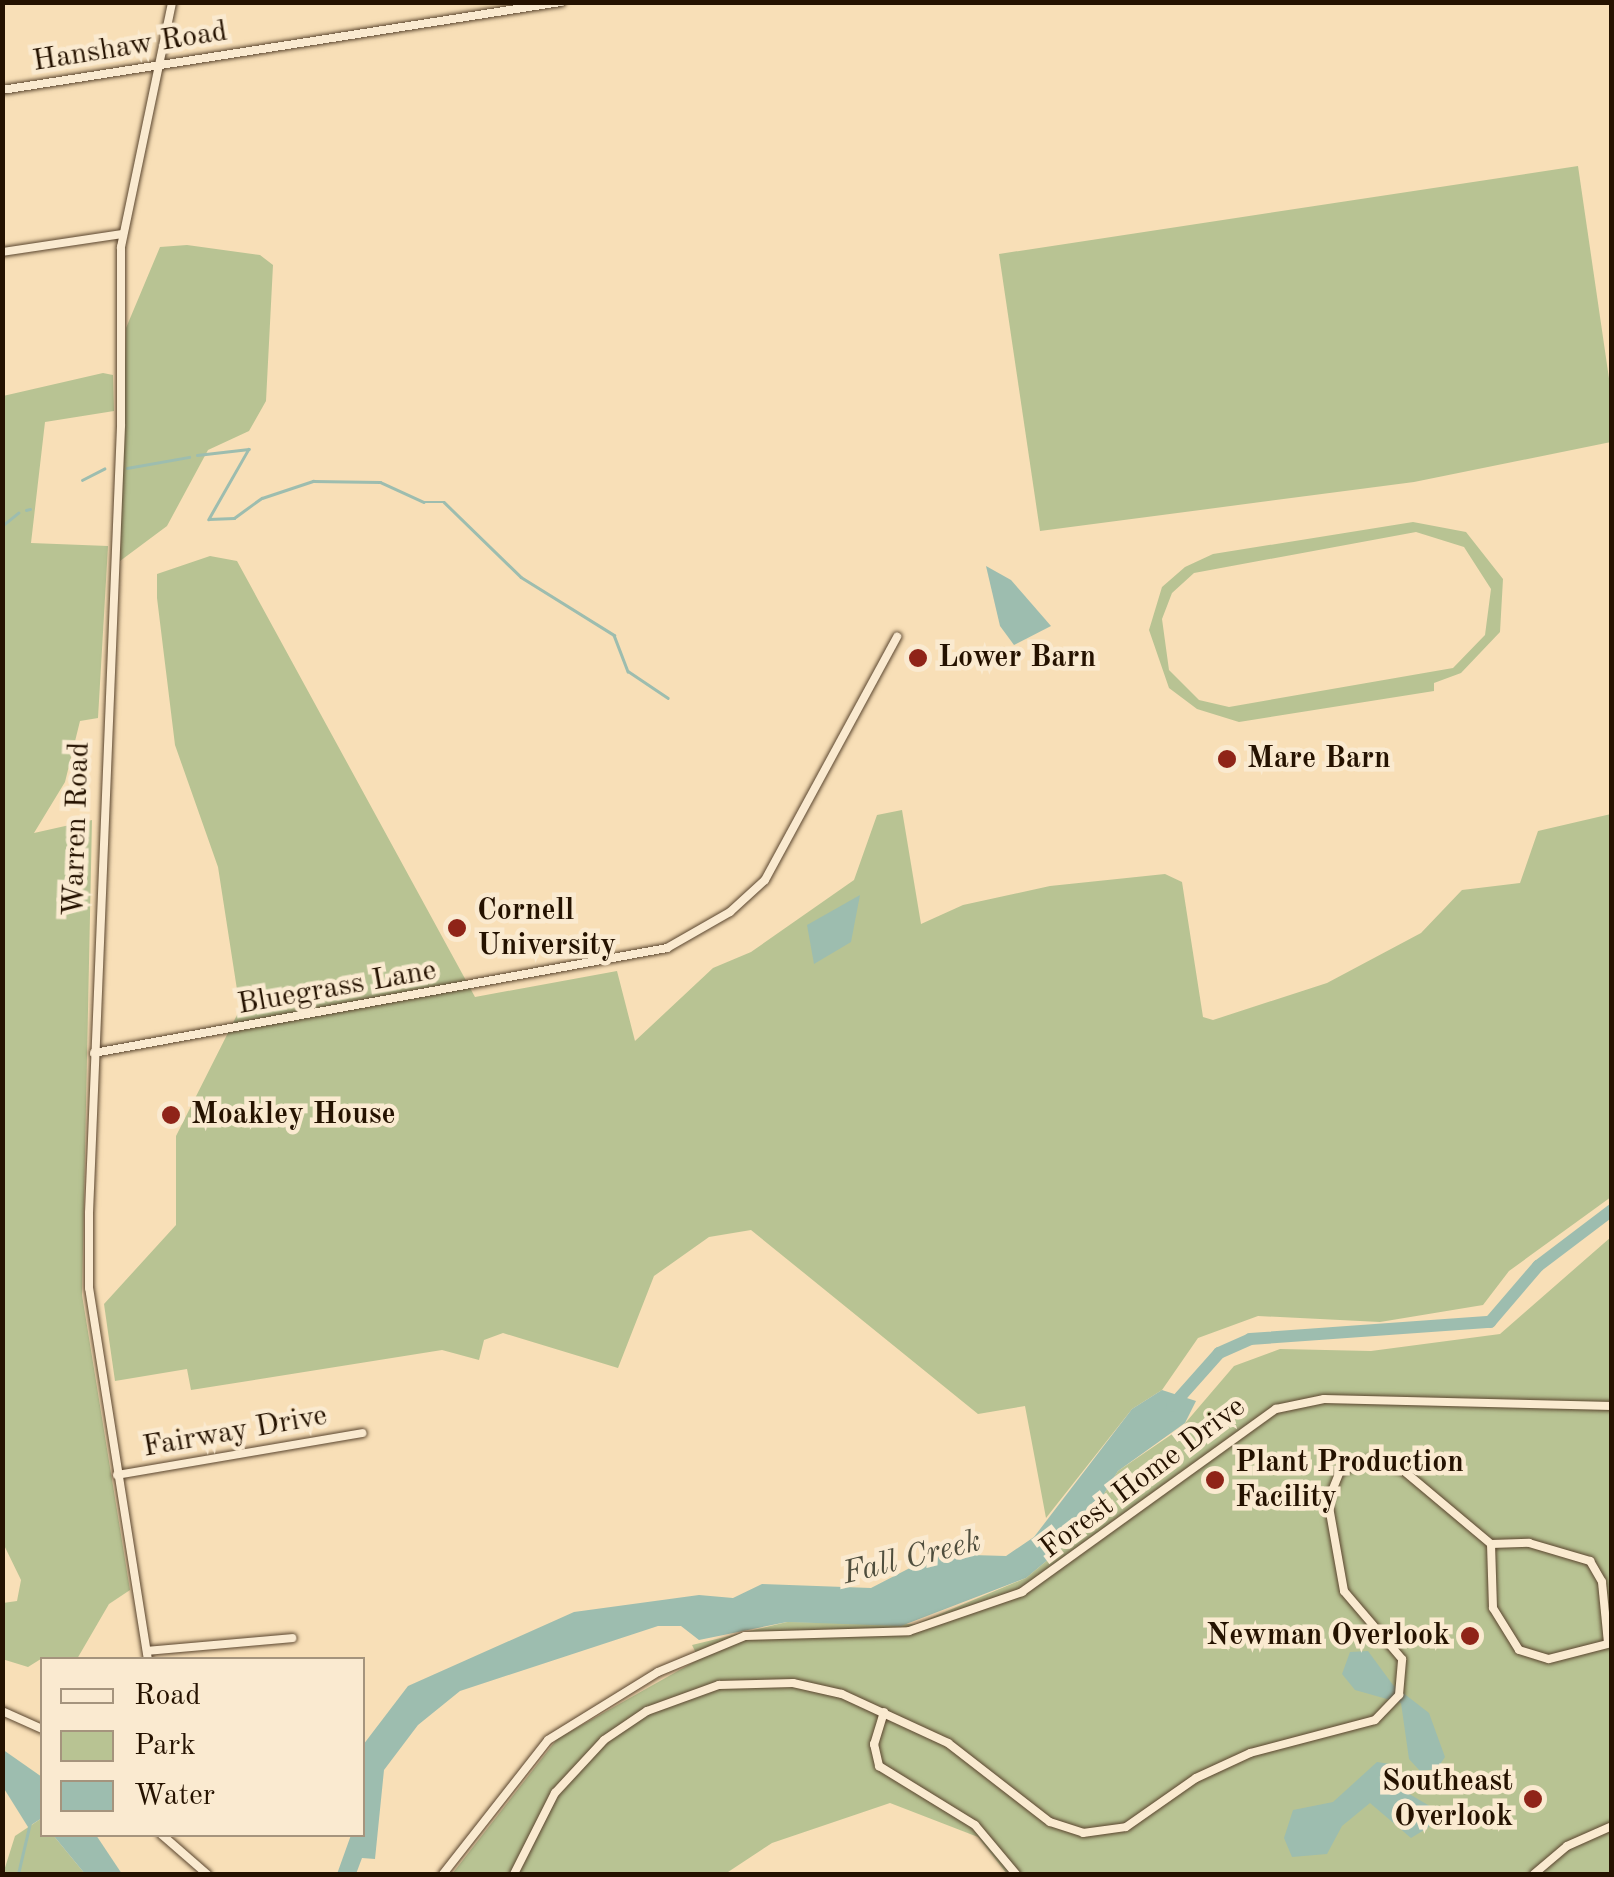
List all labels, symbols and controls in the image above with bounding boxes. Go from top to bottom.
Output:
street label: Hanshaw Road [30,14,230,80]
place label: Lower Barn [938,640,1096,676]
marker: Lower Barn [907,647,929,669]
street label: Warren Road [56,741,98,917]
place label: Mare Barn [1247,741,1391,777]
marker: Mare Barn [1216,748,1238,770]
place label: Cornell University [477,893,616,964]
marker: Cornell University [446,917,468,939]
street label: Bluegrass Lane [235,953,439,1023]
place label: Moakley House [191,1097,396,1133]
marker: Moakley House [160,1104,182,1126]
street label: Forest Home Drive [1033,1389,1253,1567]
street label: Fairway Drive [140,1398,330,1466]
place label: Plant Production Facility [1235,1445,1464,1516]
marker: Plant Production Facility [1204,1469,1226,1491]
water label: Fall Creek [839,1523,985,1595]
place label: Newman Overlook [1206,1618,1450,1654]
marker: Newman Overlook [1459,1625,1481,1647]
legend [40,1657,365,1837]
text: Road [134,1681,201,1711]
text: Park [134,1731,196,1761]
place label: Southeast Overlook [1382,1764,1513,1834]
text: Water [134,1781,215,1811]
marker: Southeast Overlook [1522,1788,1544,1810]

